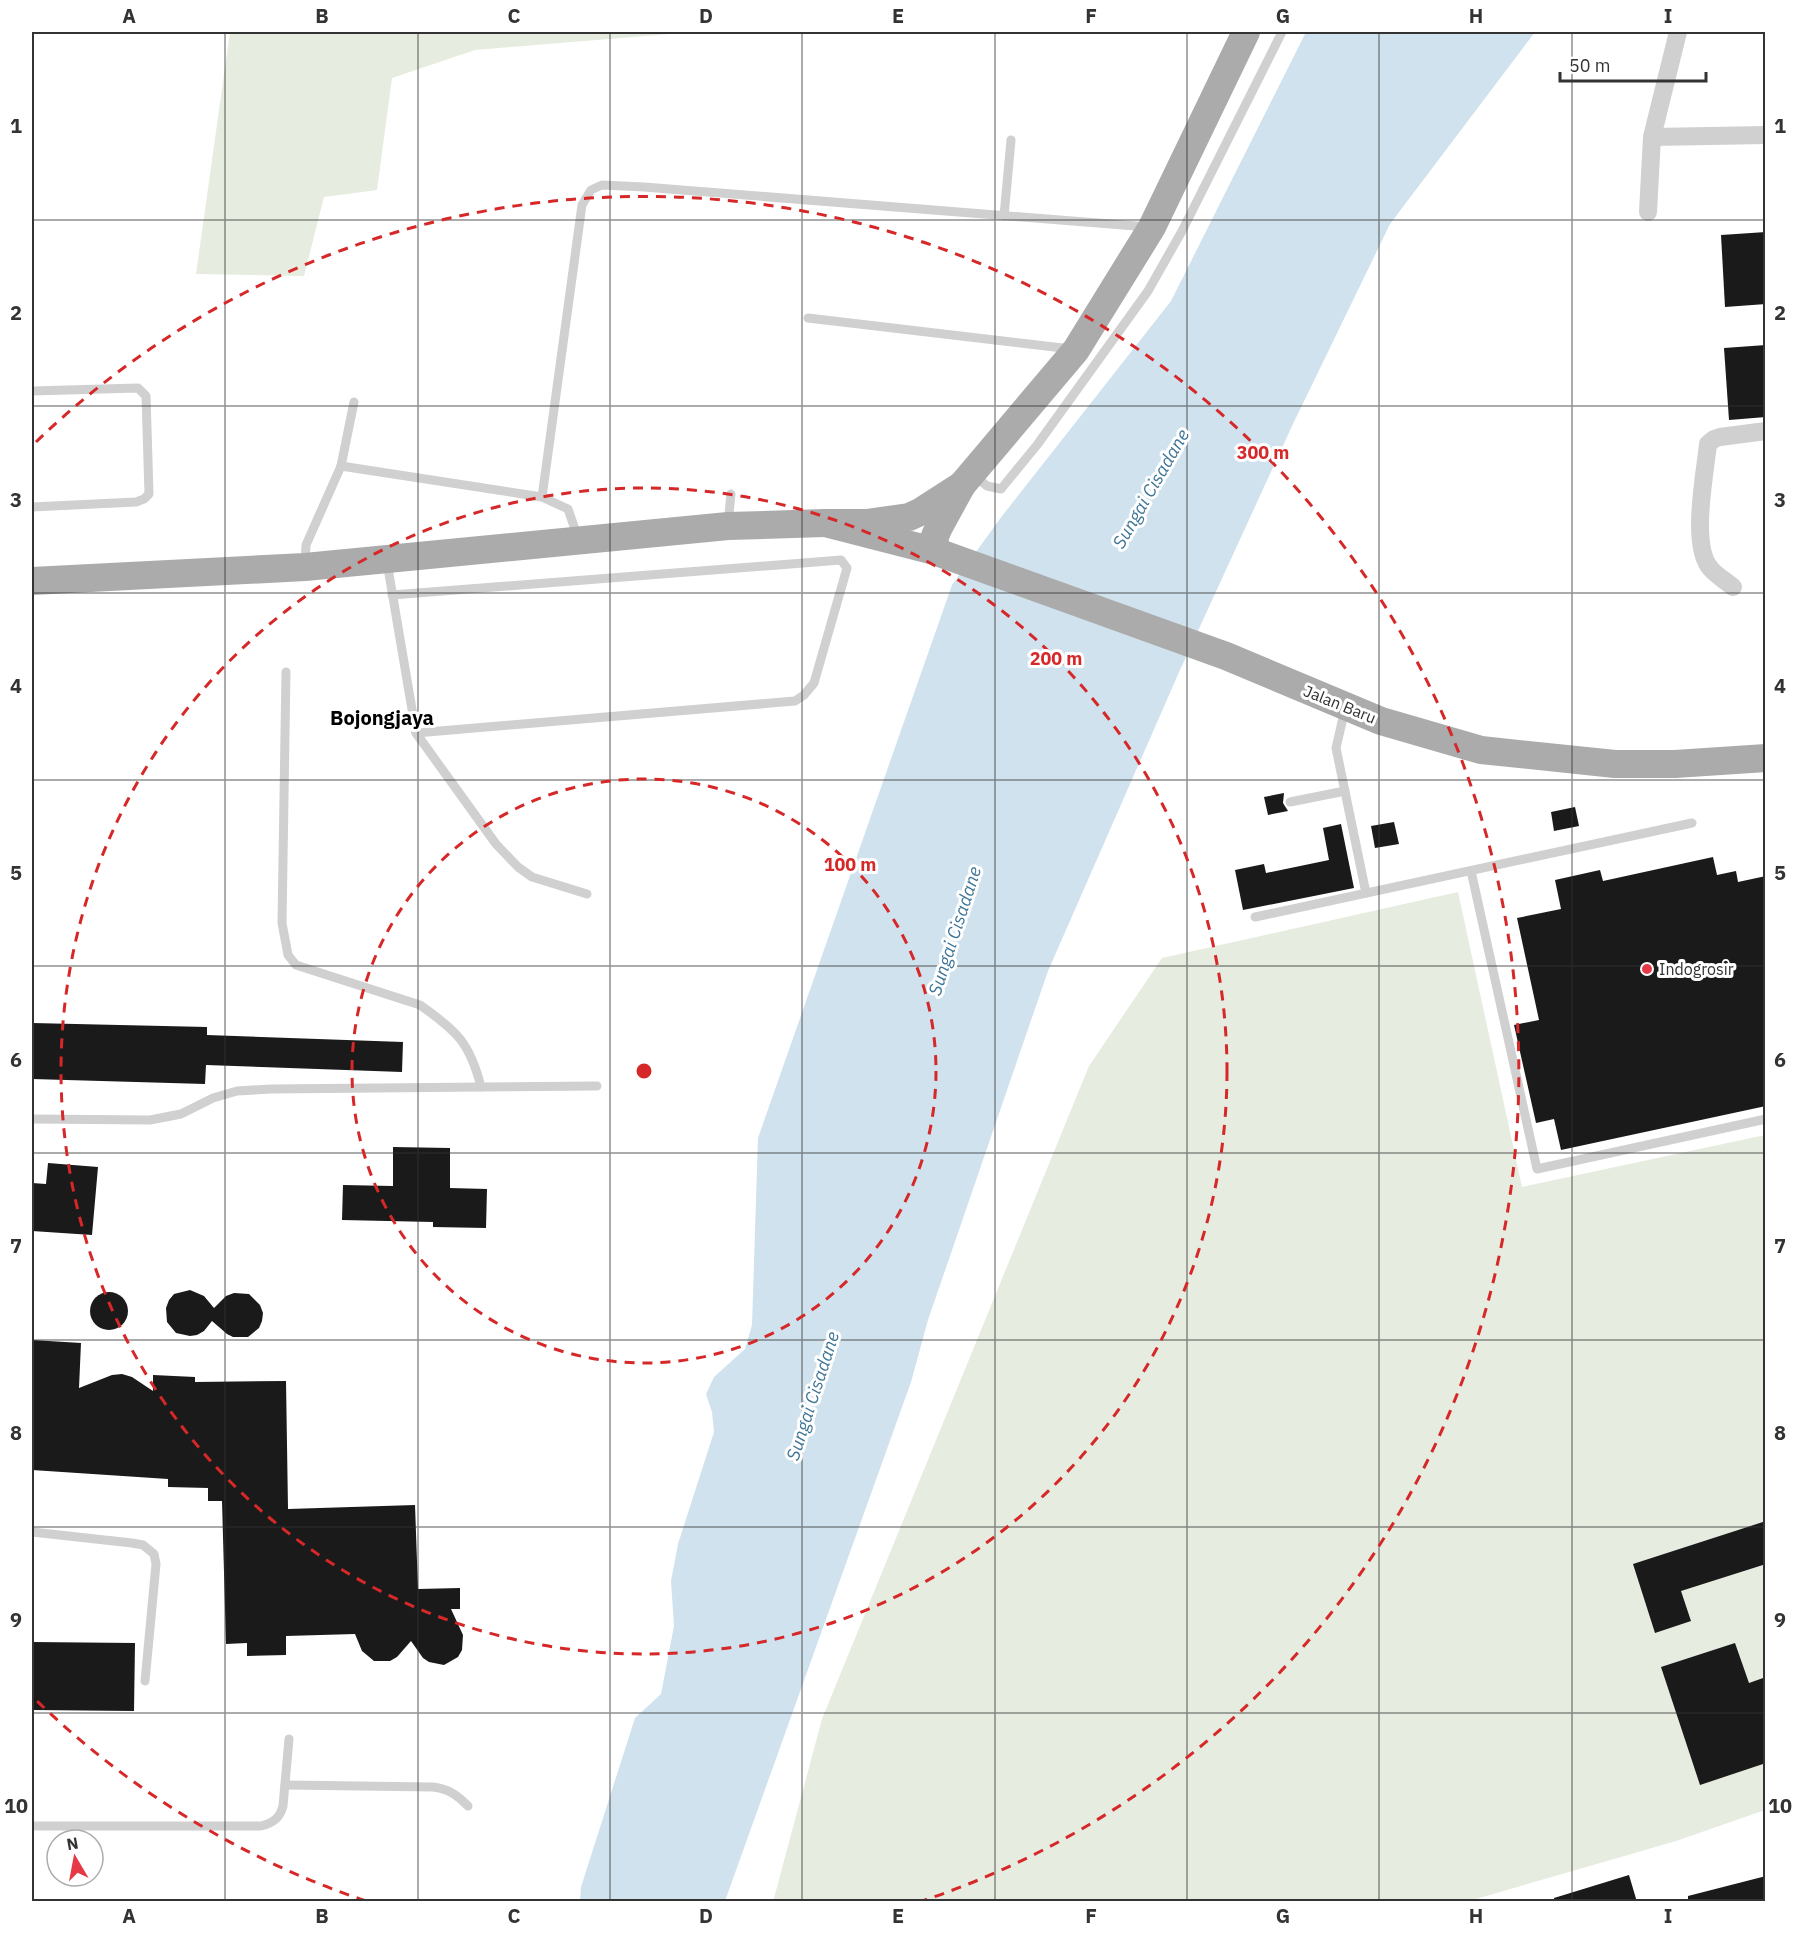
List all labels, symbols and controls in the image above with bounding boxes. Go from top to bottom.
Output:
text: A [122,2,136,29]
text: B [315,2,329,29]
text: C [507,2,521,29]
text: D [699,2,713,29]
text: E [892,2,904,29]
text: F [1085,2,1097,29]
text: G [1276,2,1290,29]
text: H [1469,2,1483,29]
text: I [1664,2,1672,29]
scale bar [1560,45,1706,83]
text: 50 m [1569,54,1611,77]
text: 1 [10,112,22,139]
text: 1 [1774,112,1786,139]
text: 2 [10,299,22,326]
text: 2 [1774,299,1786,326]
water label: Sungai Cisadane [1107,425,1194,553]
text: 300 m [1237,441,1289,464]
text: 3 [10,486,22,513]
text: 3 [1774,486,1786,513]
text: 200 m [1030,647,1082,670]
text: 4 [10,672,22,699]
text: 4 [1774,672,1786,699]
street label: Jalan Baru [1301,680,1379,728]
district label: Bojongjaya [330,704,434,731]
text: 100 m [824,853,876,876]
text: 5 [10,859,22,886]
text: 5 [1774,859,1786,886]
water label: Sungai Cisadane [923,863,986,998]
place label: Indogrosir [1659,959,1734,979]
marker: Indogrosir [1640,962,1654,976]
text: 6 [10,1046,22,1073]
text: 6 [1774,1046,1786,1073]
centre of rings [634,1061,654,1081]
text: 7 [10,1232,22,1259]
text: 7 [1774,1232,1786,1259]
water label: Sungai Cisadane [781,1328,844,1463]
text: 8 [10,1419,22,1446]
text: 8 [1774,1419,1786,1446]
text: 9 [10,1606,22,1633]
text: 9 [1774,1606,1786,1633]
text: 10 [4,1792,28,1819]
text: 10 [1768,1792,1792,1819]
north arrow [45,1828,105,1888]
text: N [65,1832,80,1854]
text: A [122,1902,136,1929]
text: B [315,1902,329,1929]
text: C [507,1902,521,1929]
text: D [699,1902,713,1929]
text: E [892,1902,904,1929]
text: F [1085,1902,1097,1929]
text: G [1276,1902,1290,1929]
text: H [1469,1902,1483,1929]
text: I [1664,1902,1672,1929]

